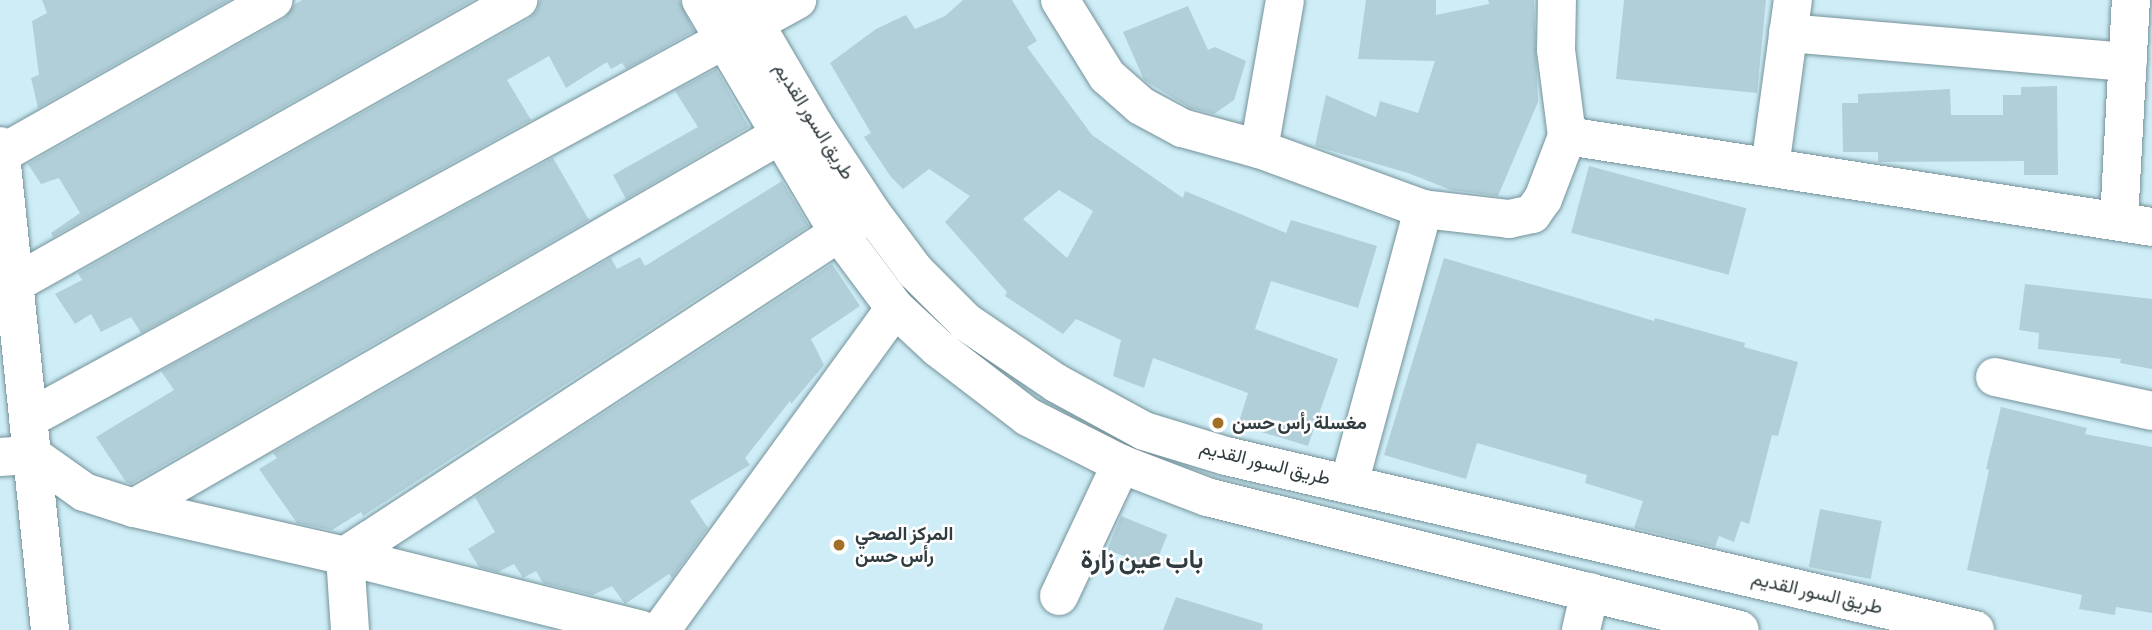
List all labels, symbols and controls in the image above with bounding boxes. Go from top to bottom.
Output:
street label: طريق السور القديم [769,58,859,184]
place label: مغسلة رأس حسن [1232,412,1367,434]
marker: مغسلة رأس حسن [1210,415,1226,431]
street label: طريق السور القديم [1197,436,1333,490]
place label: المركز الصحي رأس حسن [855,523,954,567]
marker: المركز الصحي رأس حسن [829,535,849,555]
district label: باب عين زارة [1081,544,1203,576]
street label: طريق السور القديم [1749,567,1885,619]

